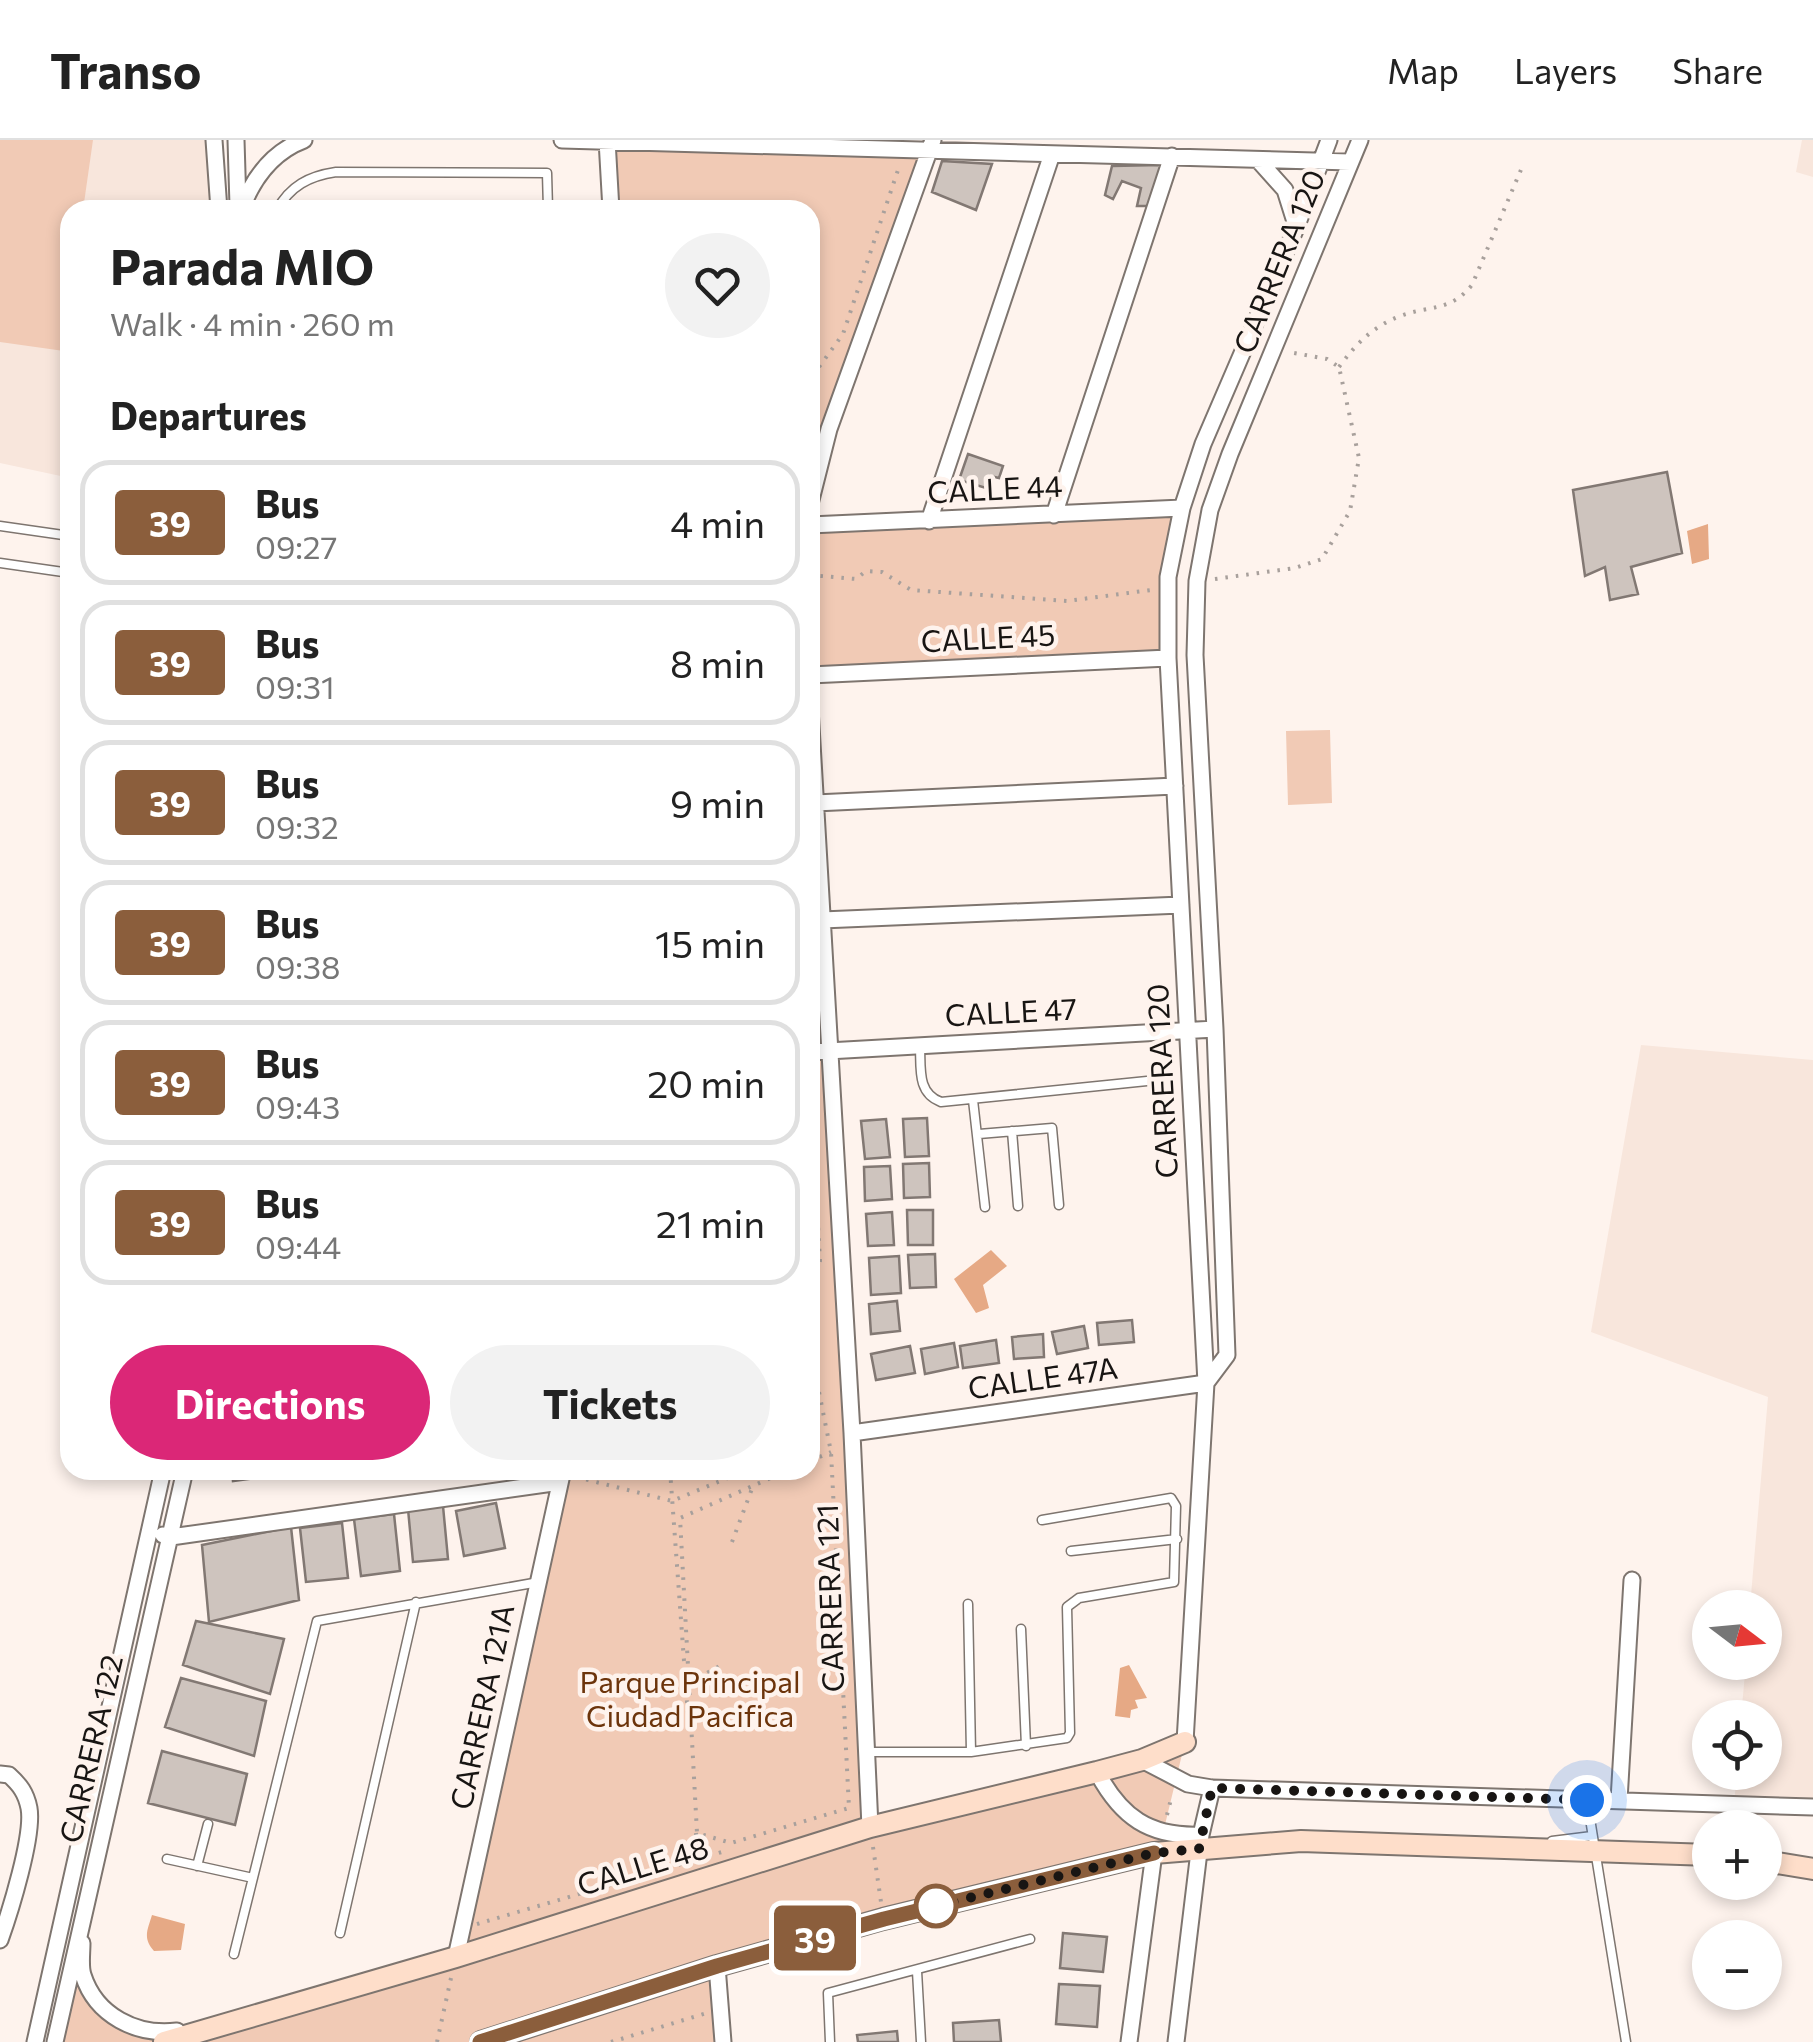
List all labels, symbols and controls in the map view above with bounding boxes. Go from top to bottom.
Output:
text: Transo [50,40,201,99]
text: Map [1387,48,1459,91]
text: Layers [1514,48,1617,91]
text: Share [1672,48,1763,91]
street label: CARRERA 120 [1224,164,1331,358]
button: heart [665,233,770,338]
text: Parada MIO [110,236,374,295]
text: Walk · 4 min · 260 m [110,303,395,343]
text: Departures [110,391,307,438]
street label: CALLE 44 [926,465,1063,510]
text: Bus [255,479,320,526]
text: 4 min [670,499,765,546]
text: 39 [149,501,191,544]
text: 09:27 [255,526,337,566]
street label: CALLE 45 [920,615,1056,658]
text: Bus [255,619,320,666]
text: 8 min [670,639,765,686]
text: 39 [149,641,191,684]
text: 09:31 [255,666,335,706]
text: Bus [255,759,320,806]
text: 9 min [670,779,765,826]
text: 39 [149,781,191,824]
text: 09:32 [255,806,339,846]
text: Bus [255,899,320,946]
text: 15 min [655,919,765,966]
text: 39 [149,921,191,964]
text: 09:38 [255,946,341,986]
street label: CARRERA 120 [1137,983,1184,1179]
street label: CALLE 47 [944,989,1078,1032]
text: Bus [255,1039,320,1086]
text: 20 min [647,1059,765,1106]
text: 39 [149,1061,191,1104]
text: 09:43 [255,1086,340,1126]
text: Bus [255,1179,320,1226]
text: 21 min [656,1199,765,1246]
text: 39 [149,1201,191,1244]
text: 09:44 [255,1226,341,1266]
button: Directions [110,1345,430,1460]
button: Tickets [450,1345,770,1460]
street label: CALLE 47A [966,1348,1120,1405]
street label: CARRERA 121 [807,1503,850,1693]
north arrow [1692,1590,1782,1680]
map controls [1692,1590,1782,2010]
street label: CARRERA 121A [441,1601,520,1812]
street label: CARRERA 122 [50,1651,129,1846]
park label: Parque Principal Ciudad Pacifica [579,1662,801,1733]
button: locate [1692,1700,1782,1790]
your location [1562,1775,1612,1825]
button: + [1692,1810,1782,1900]
street label: CALLE 48 [572,1827,712,1902]
unlabelled marker [915,1885,957,1927]
line badge: 39 [770,1906,860,1970]
text: 39 [794,1917,836,1960]
button: − [1692,1920,1782,2010]

